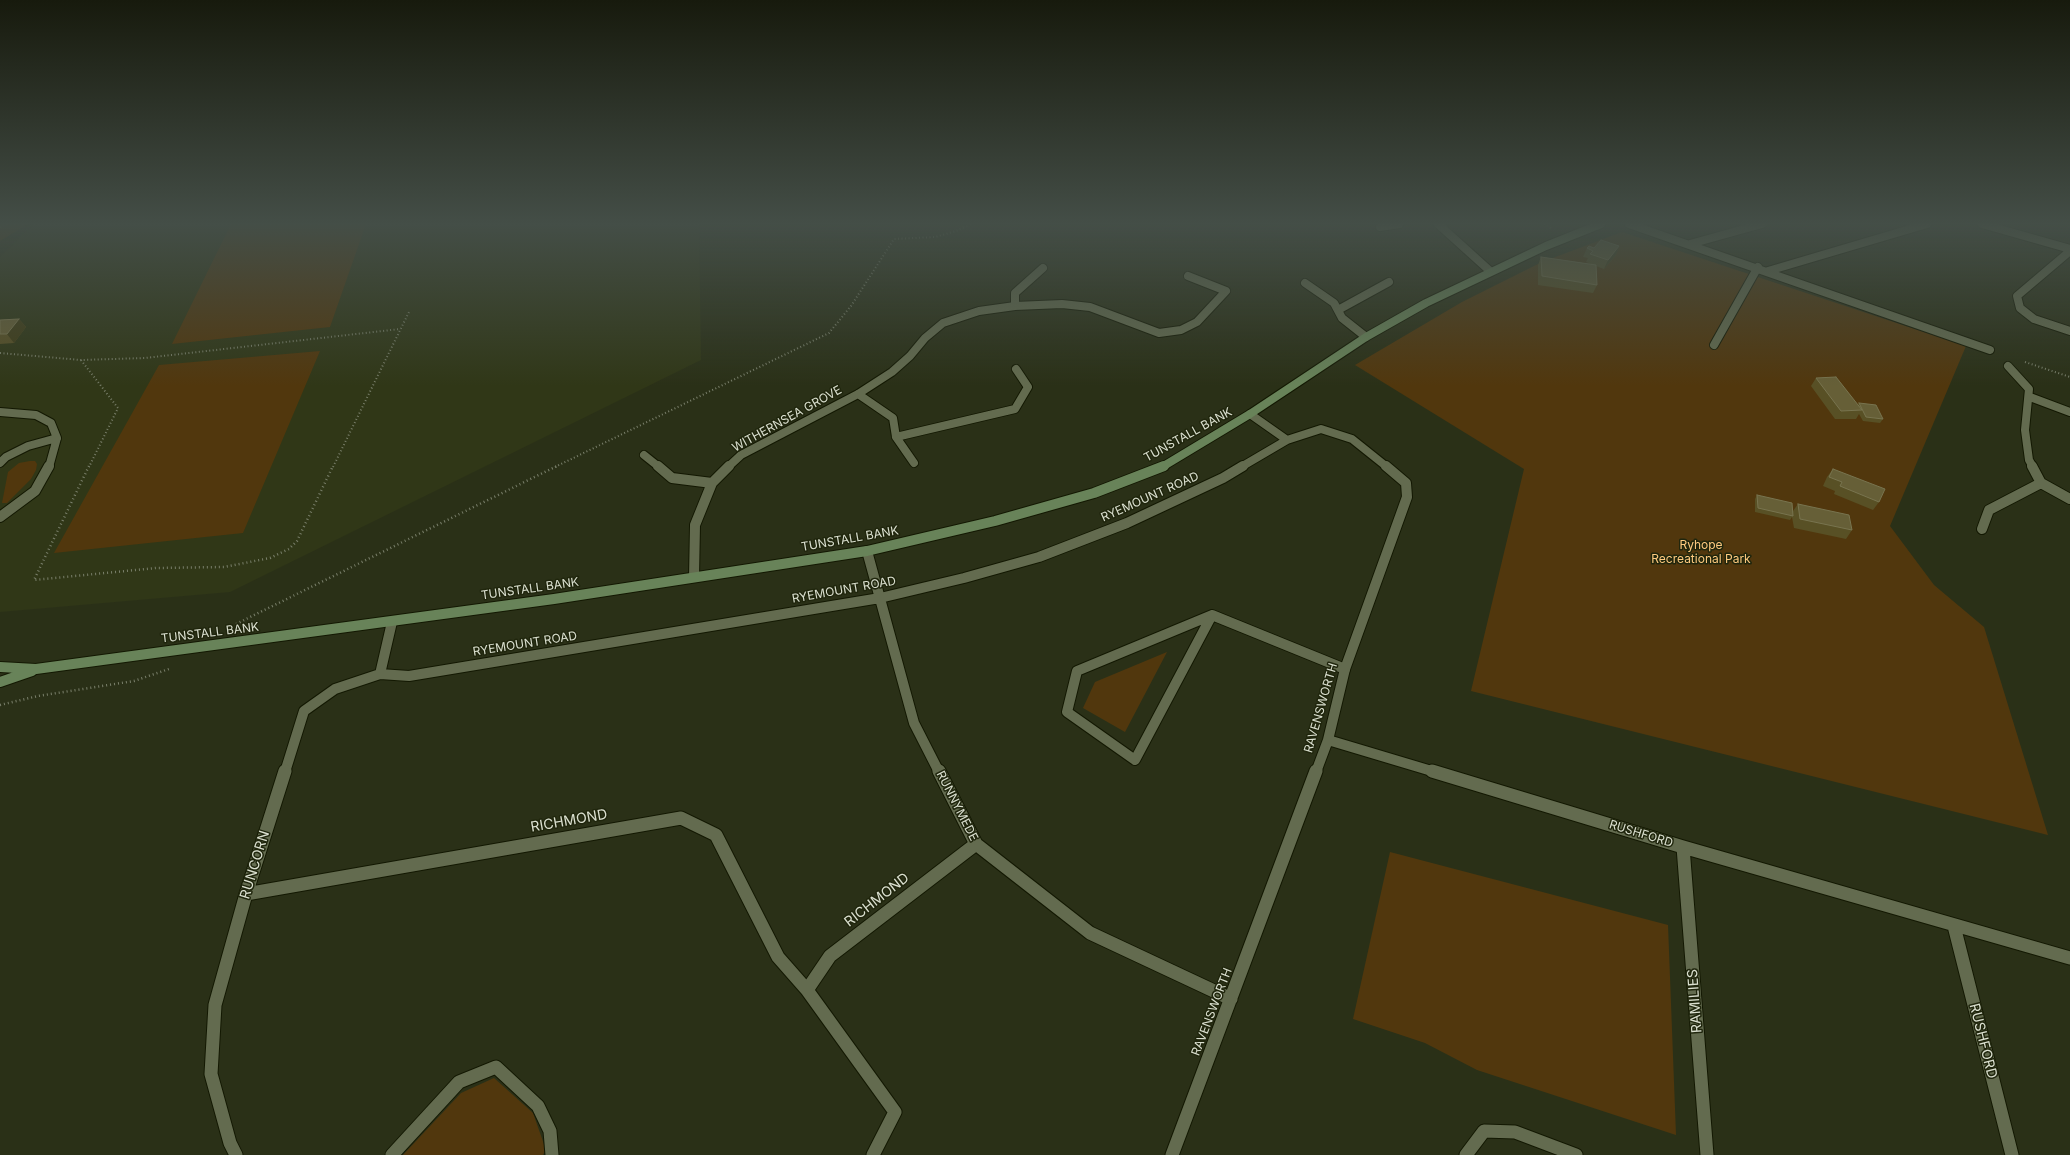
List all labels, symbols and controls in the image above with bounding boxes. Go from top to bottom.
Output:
street label: WITHERNSEA GROVE [730,383,844,455]
street label: TUNSTALL BANK [1141,405,1235,465]
street label: RYEMOUNT ROAD [1099,469,1201,525]
street label: TUNSTALL BANK [800,523,900,555]
park label: Ryhope Recreational Park [1651,538,1751,566]
street label: RYEMOUNT ROAD [791,574,897,606]
street label: TUNSTALL BANK [480,575,580,603]
street label: TUNSTALL BANK [160,620,260,646]
street label: RYEMOUNT ROAD [472,629,578,659]
street label: RAVENSWORTH [1301,661,1341,755]
street label: RUNNYMEDE [933,769,981,843]
street label: RICHMOND [529,806,609,836]
street label: RUSHFORD [1607,817,1675,851]
street label: RUNCORN [237,829,273,901]
street label: RICHMOND [841,870,913,930]
street label: RAVENSWORTH [1189,966,1235,1058]
street label: RAMILIES [1684,968,1706,1034]
street label: RUSHFORD [1966,1002,2000,1080]

